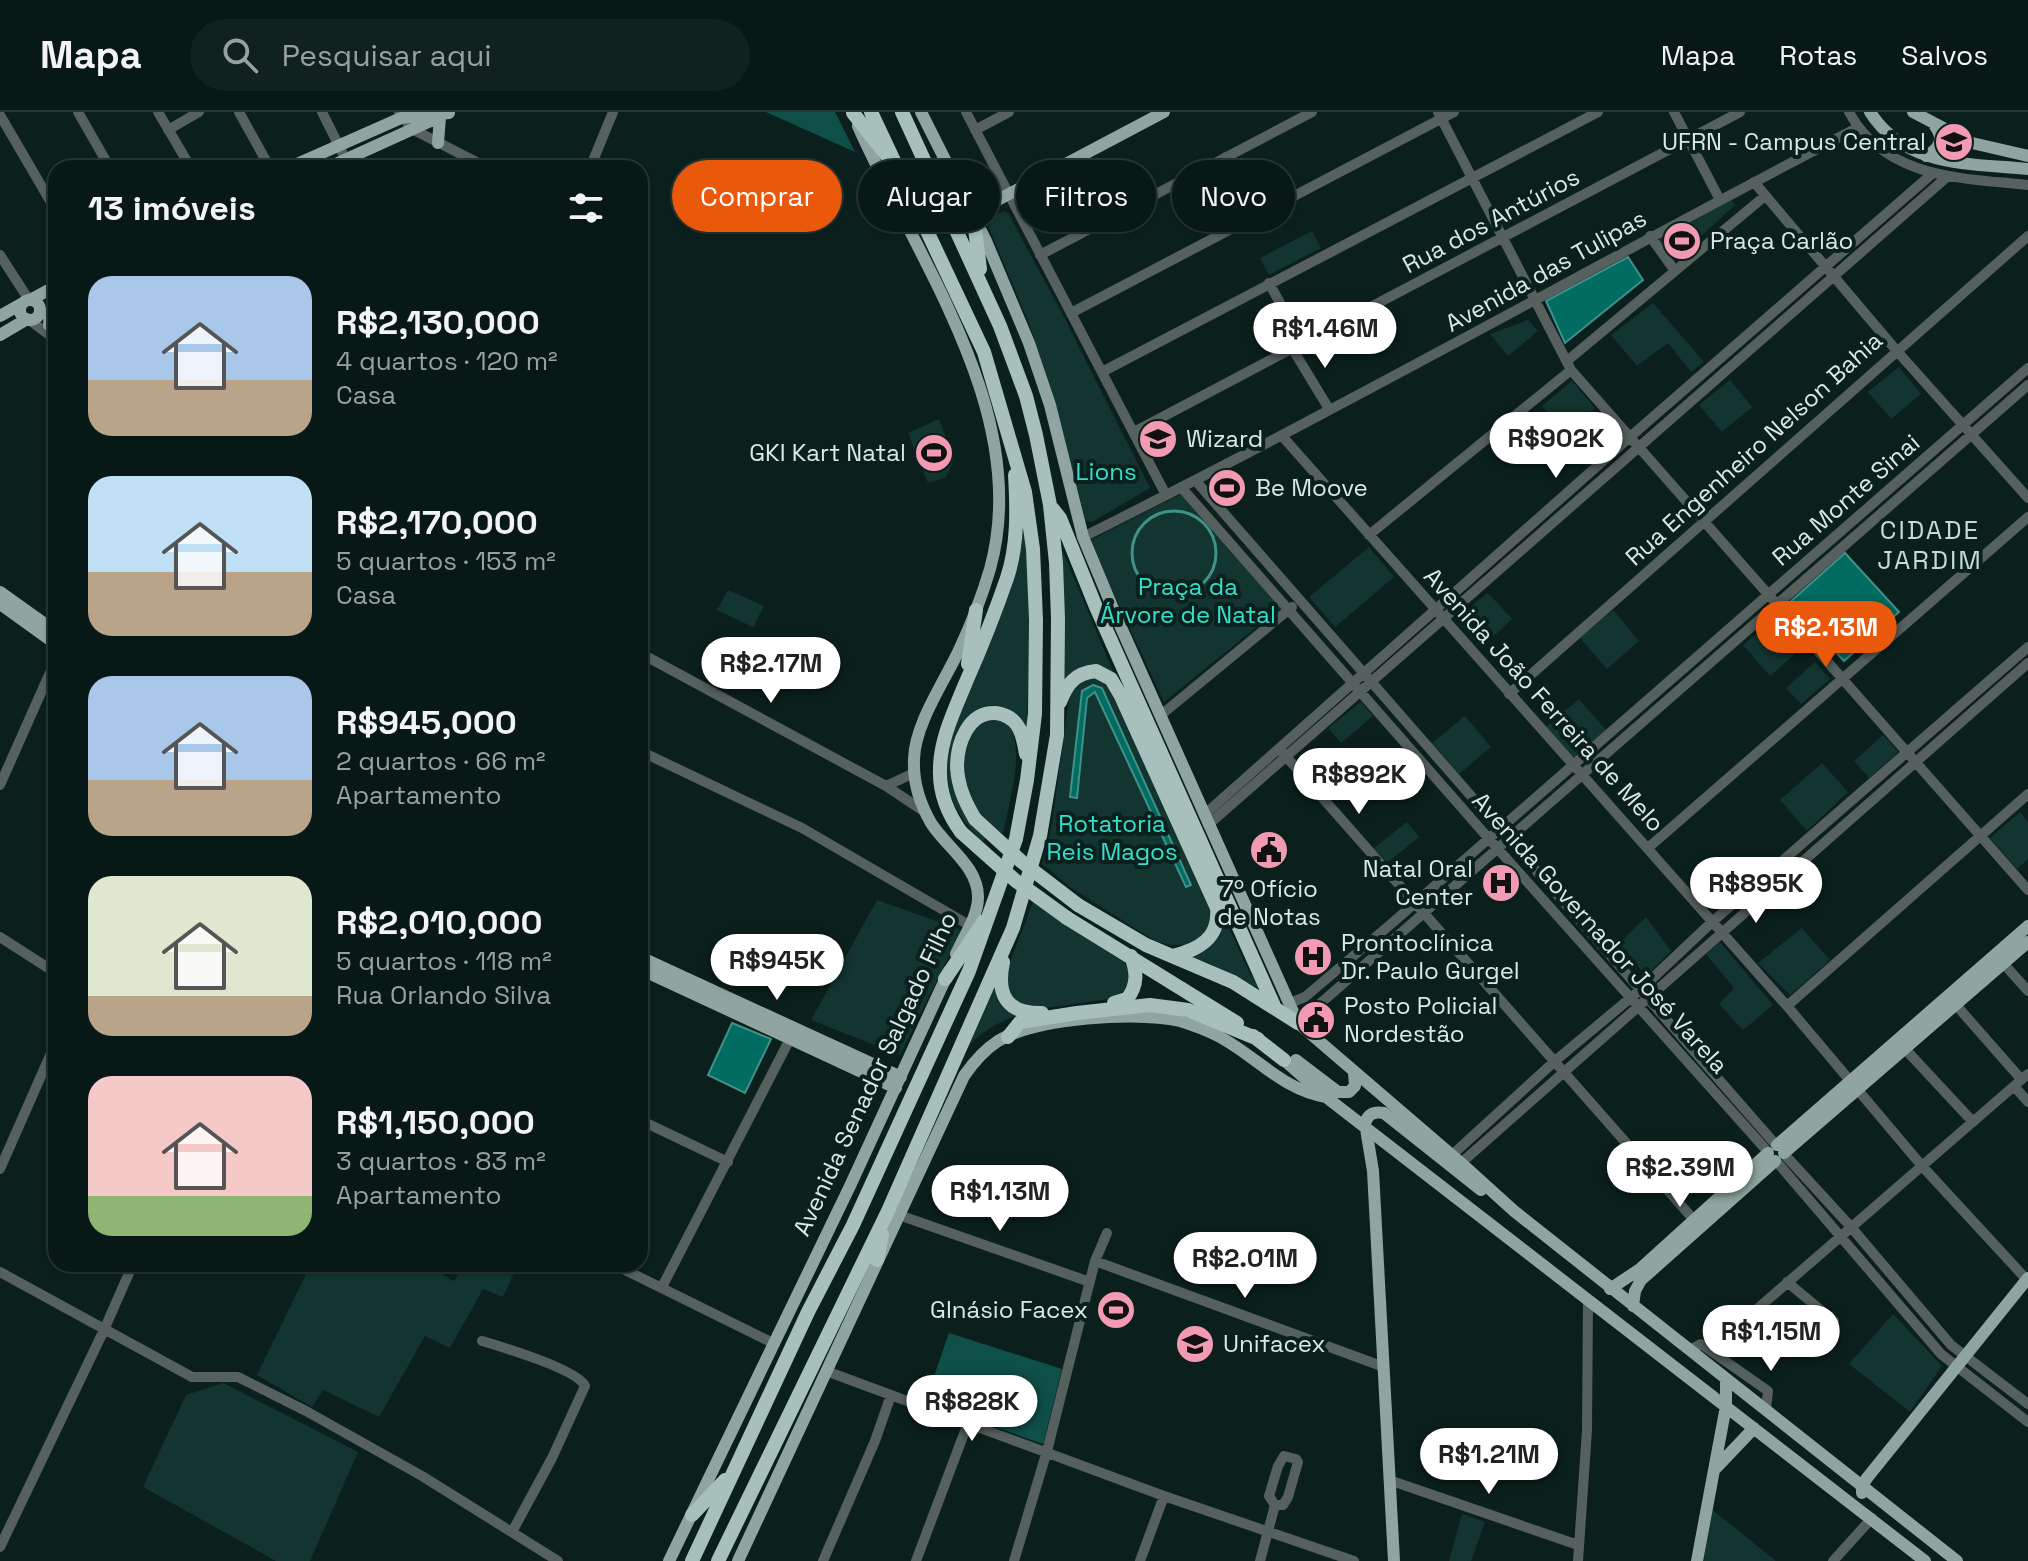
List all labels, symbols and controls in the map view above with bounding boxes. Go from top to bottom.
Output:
search box [190,19,750,91]
text: Mapa [40,31,142,79]
icon: search [218,33,262,77]
text: Pesquisar aqui [282,36,492,75]
text: Mapa [1661,37,1735,73]
text: Rotas [1779,37,1857,73]
text: Salvos [1901,37,1988,73]
school or university icon: UFRN - Campus Central [1933,121,1975,163]
place label: UFRN - Campus Central [1662,126,1926,157]
chip: Comprar [672,160,842,232]
chip: Alugar [858,160,1000,232]
chip: Filtros [1016,160,1156,232]
chip: Novo [1172,160,1295,232]
street label: Rua dos Antúrios [1397,161,1585,280]
icon: filters [564,186,608,230]
text: 13 imóveis [88,187,256,230]
street label: Avenida das Tulipas [1440,202,1652,339]
sports icon: Praça Carlão [1661,220,1703,262]
place label: Praça Carlão [1710,225,1853,256]
text: R$2,130,000 [336,301,540,344]
pin: R$1.46M [1251,302,1399,370]
icon: home [152,308,248,404]
text: R$1.46M [1271,311,1379,345]
street label: Rua Engenheiro Nelson Bahia [1619,325,1889,572]
text: 4 quartos · 120 m² [336,344,558,378]
text: Casa [336,378,396,412]
pin: R$902K [1491,412,1621,480]
school or university icon: Wizard [1137,418,1179,460]
text: R$902K [1508,421,1604,455]
place label: Wizard [1186,423,1263,454]
street label: Rua Monte Sinai [1765,427,1926,572]
sports icon: GKI Kart Natal [913,432,955,474]
place label: GKI Kart Natal [749,437,906,468]
park label: Lions [1075,456,1137,487]
sports icon: Be Moove [1206,467,1248,509]
place label: Be Moove [1255,472,1368,503]
text: R$2,170,000 [336,501,538,544]
icon: home [152,508,248,604]
district label: CIDADE JARDIM [1877,513,1983,577]
text: 5 quartos · 153 m² [336,544,556,578]
street label: Avenida João Ferreira de Melo [1417,561,1671,838]
park label: Praça da Árvore de Natal [1100,571,1276,630]
text: Casa [336,578,396,612]
pin: R$2.13M [1752,601,1900,669]
text: R$2.13M [1774,610,1878,644]
pin: R$2.17M [697,637,845,705]
text: R$2.17M [719,646,823,680]
text: R$945,000 [336,701,517,744]
icon: home [152,708,248,804]
text: 2 quartos · 66 m² [336,744,546,778]
pin: R$892K [1294,748,1424,816]
text: R$892K [1311,757,1407,791]
text: Apartamento [336,778,502,812]
street label: Avenida Governador José Varela [1466,785,1735,1080]
park label: Rotatoria Reis Magos [1046,808,1178,867]
public building icon: 7º Ofício de Notas [1248,829,1290,871]
place label: Natal Oral Center [1363,853,1473,912]
pin: R$895K [1691,857,1821,925]
hospital icon: Natal Oral Center [1480,862,1522,904]
text: R$895K [1708,866,1804,900]
place label: 7º Ofício de Notas [1217,873,1321,932]
text: R$2,010,000 [336,901,543,944]
street label: Avenida Senador Salgado Filho [786,907,963,1241]
icon: home [152,908,248,1004]
place label: Prontoclínica Dr. Paulo Gurgel [1341,927,1520,986]
pin: R$945K [712,934,842,1002]
hospital icon: Prontoclínica Dr. Paulo Gurgel [1292,936,1334,978]
text: R$945K [729,943,825,977]
text: 5 quartos · 118 m² [336,944,552,978]
text: Rua Orlando Silva [336,978,551,1012]
place label: Posto Policial Nordestão [1344,990,1497,1049]
public building icon: Posto Policial Nordestão [1295,999,1337,1041]
text: R$1,150,000 [336,1101,535,1144]
icon: home [152,1108,248,1204]
pin: R$2.39M [1606,1141,1754,1209]
text: 3 quartos · 83 m² [336,1144,546,1178]
text: R$2.39M [1625,1150,1735,1184]
pin: R$1.13M [926,1165,1074,1233]
text: R$1.13M [950,1174,1050,1208]
text: Apartamento [336,1178,502,1212]
pin: R$2.01M [1171,1232,1319,1300]
text: R$2.01M [1192,1241,1298,1275]
sports icon: GInásio Facex [1095,1289,1137,1331]
place label: GInásio Facex [930,1294,1088,1325]
pin: R$1.15M [1697,1305,1845,1373]
text: R$1.15M [1721,1314,1821,1348]
school or university icon: Unifacex [1174,1323,1216,1365]
place label: Unifacex [1223,1328,1325,1359]
pin: R$828K [907,1375,1037,1443]
text: R$828K [924,1384,1020,1418]
pin: R$1.21M [1415,1428,1563,1496]
text: R$1.21M [1438,1437,1540,1471]

